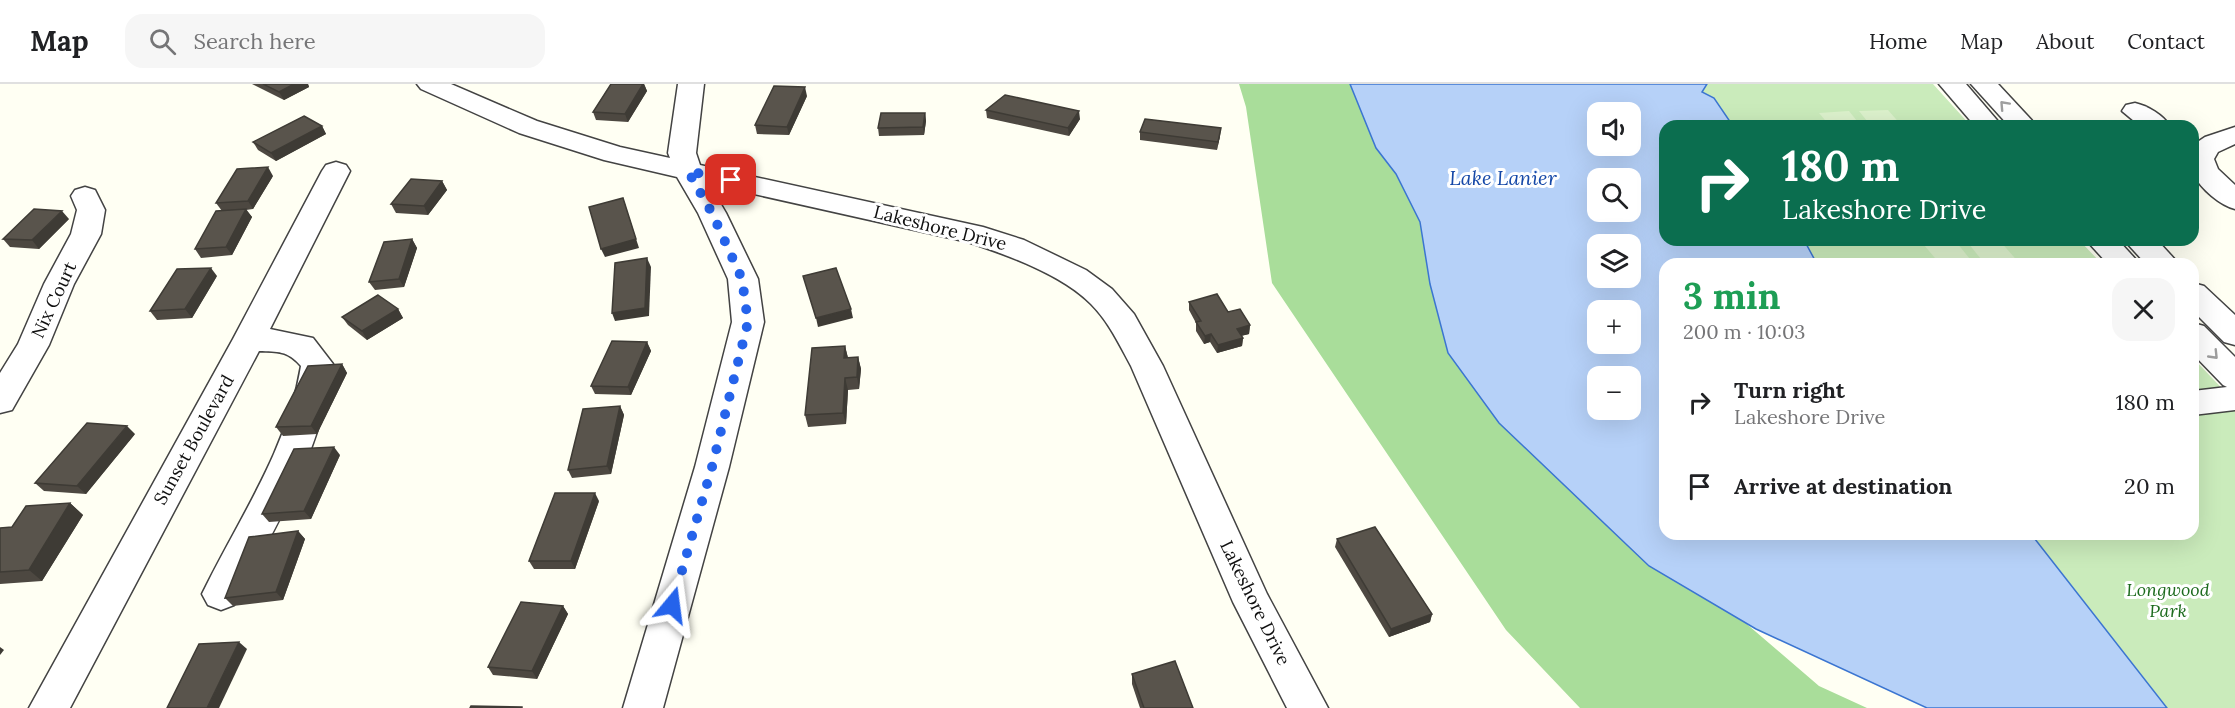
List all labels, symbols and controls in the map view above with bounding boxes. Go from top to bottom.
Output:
search box [125,14,545,68]
text: Map [30,23,89,59]
icon: search [146,25,179,58]
text: Search here [194,27,316,55]
text: Home [1869,28,1927,55]
text: Map [1960,28,2003,55]
text: About [2036,28,2094,55]
text: Contact [2127,28,2205,55]
one-way arrow [2000,101,2011,112]
map controls [1587,102,1641,420]
button: sound [1587,102,1641,156]
text: 180 m [1782,139,1899,193]
icon: right [1683,144,1761,222]
pin [705,154,756,205]
icon: arrive [714,163,747,196]
water label: Lake Lanier [1449,165,1558,190]
button: search [1587,168,1641,222]
text: Lakeshore Drive [1782,192,1986,226]
street label: Lakeshore Drive [871,200,1009,255]
button: layers [1587,234,1641,288]
street label: Nix Court [26,258,81,342]
text: 3 min [1683,273,1781,319]
button: close [2112,278,2175,341]
button: + [1587,300,1641,354]
text: 200 m · 10:03 [1683,319,1806,344]
one-way arrow [2207,349,2218,359]
button: − [1587,366,1641,420]
street label: Sunset Boulevard [148,371,239,509]
text: Turn right [1734,376,1845,404]
icon: right [1683,386,1716,419]
text: 180 m [2116,388,2175,416]
text: Lakeshore Drive [1734,404,1885,429]
icon: arrive [1683,470,1716,503]
text: Arrive at destination [1734,472,1952,500]
text: 20 m [2124,472,2175,500]
street label: Lakeshore Drive [1215,537,1296,669]
position arrow [640,573,704,637]
park label: Longwood Park [2126,578,2210,622]

